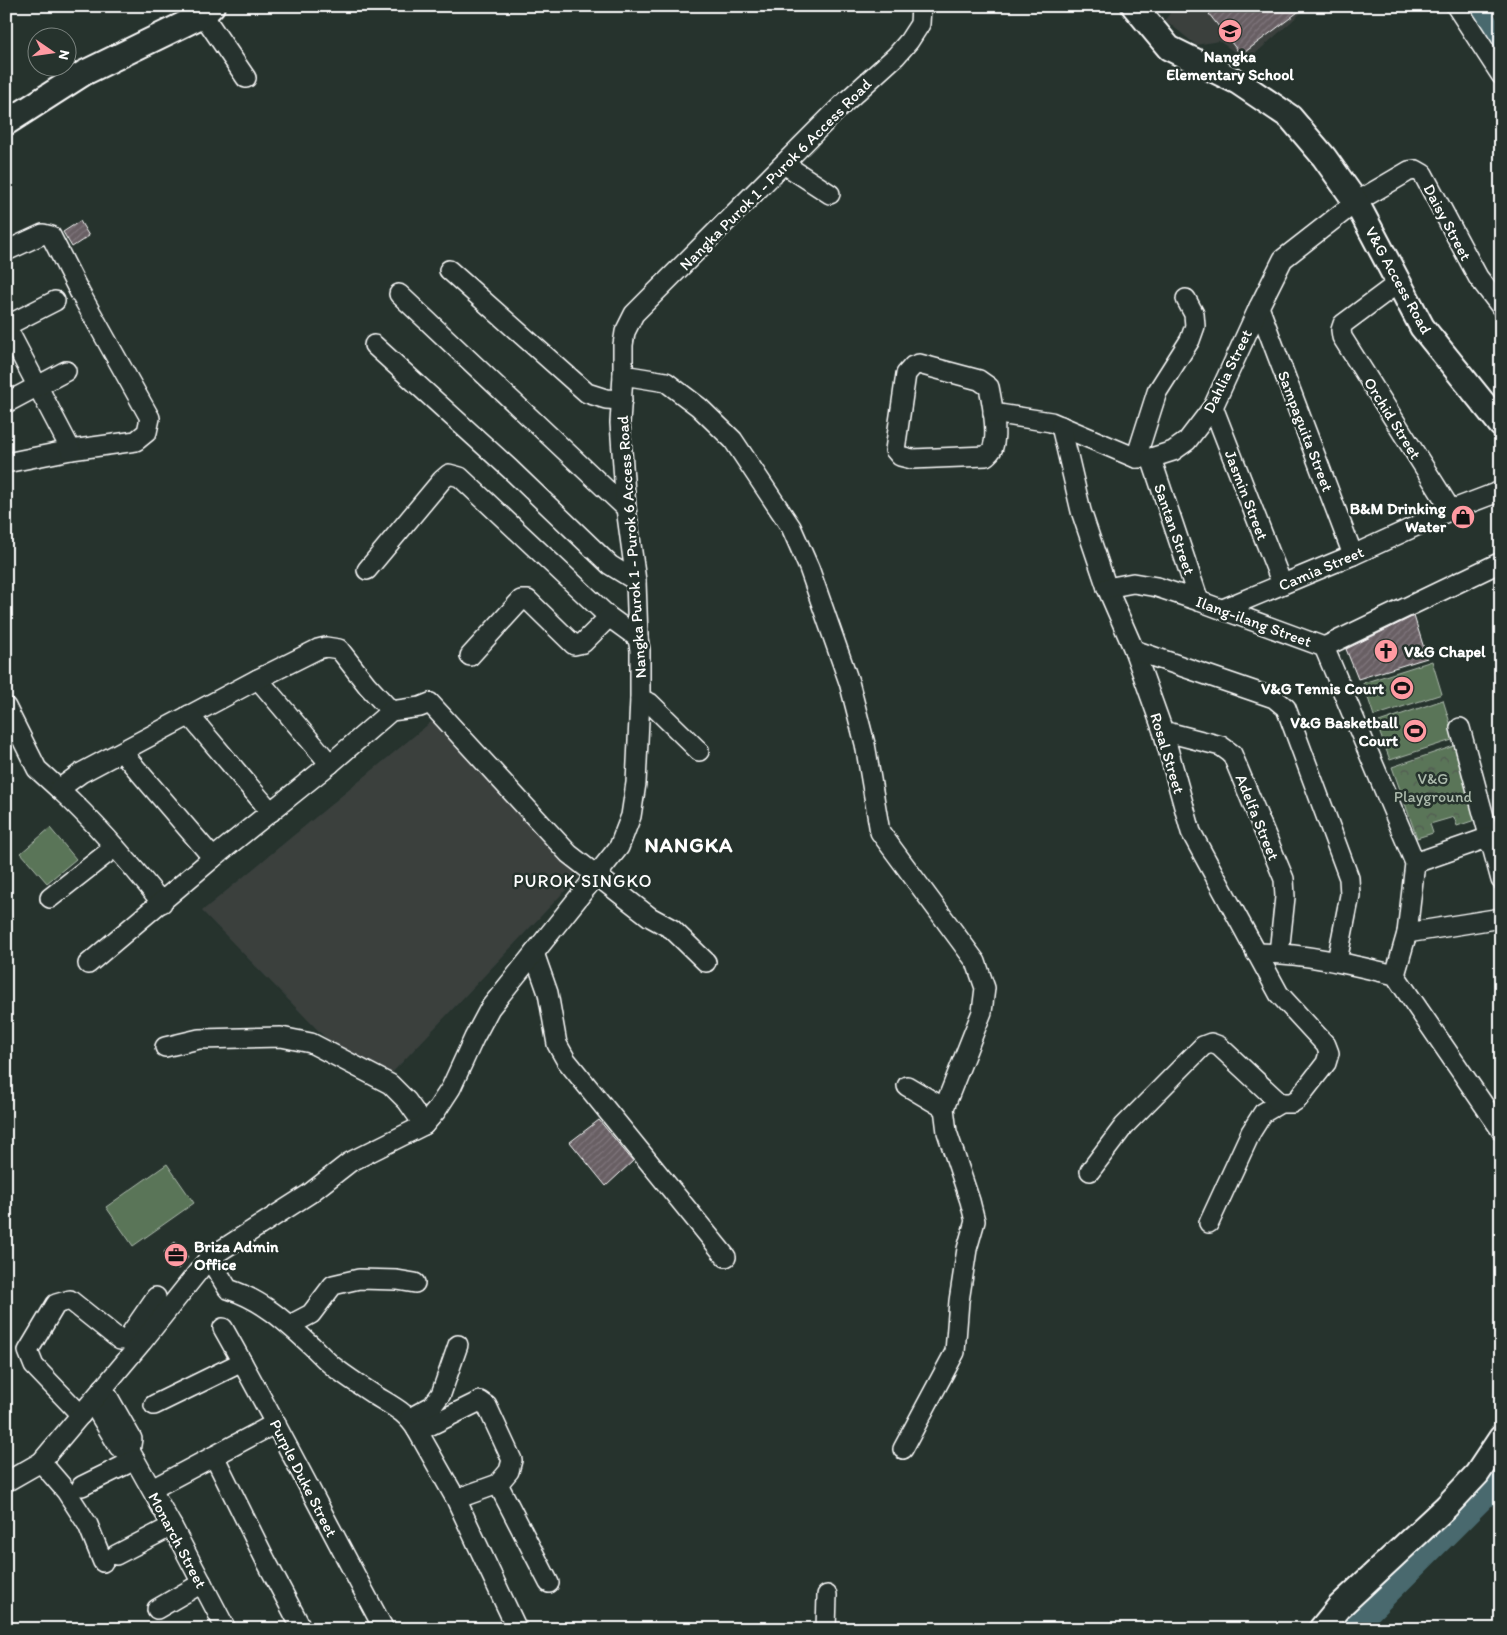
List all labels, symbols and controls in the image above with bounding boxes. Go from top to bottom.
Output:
school or university icon: Nangka Elementary School [1217,18,1243,44]
north arrow [28,28,78,78]
place label: Nangka Elementary School [1166,47,1294,85]
text: N [55,48,74,61]
street label: Nangka Purok 1 - Purok 6 Access Road [675,74,875,274]
street label: Daisy Street [1419,181,1476,264]
street label: V&G Access Road [1361,223,1436,338]
street label: Dahlia Street [1199,326,1256,416]
street label: Sampaguita Street [1274,368,1337,494]
street label: Orchid Street [1360,374,1425,463]
street label: Nangka Purok 1 - Purok 6 Access Road [613,415,650,679]
street label: Jasmin Street [1221,447,1272,543]
street label: Santan Street [1150,481,1199,577]
place label: B&M Drinking Water [1350,499,1447,536]
shop icon: B&M Drinking Water [1450,504,1476,530]
street label: Camia Street [1276,542,1367,595]
street label: Ilang-ilang Street [1193,592,1314,651]
church icon: V&G Chapel [1373,638,1399,664]
place label: V&G Chapel [1404,642,1486,662]
sports icon: V&G Tennis Court [1389,675,1415,701]
place label: V&G Tennis Court [1261,679,1384,698]
street label: Rosal Street [1146,710,1189,796]
place label: V&G Basketball Court [1290,713,1398,750]
sports icon: V&G Basketball Court [1402,718,1428,744]
park label: V&G Playground [1394,769,1472,806]
street label: Adelfa Street [1232,771,1283,863]
district label: NANGKA [644,832,734,857]
district label: PUROK SINGKO [513,870,653,892]
place label: Briza Admin Office [194,1237,279,1274]
office icon: Briza Admin Office [163,1242,189,1268]
street label: Purple Duke Street [266,1416,341,1540]
street label: Monarch Street [144,1489,211,1591]

